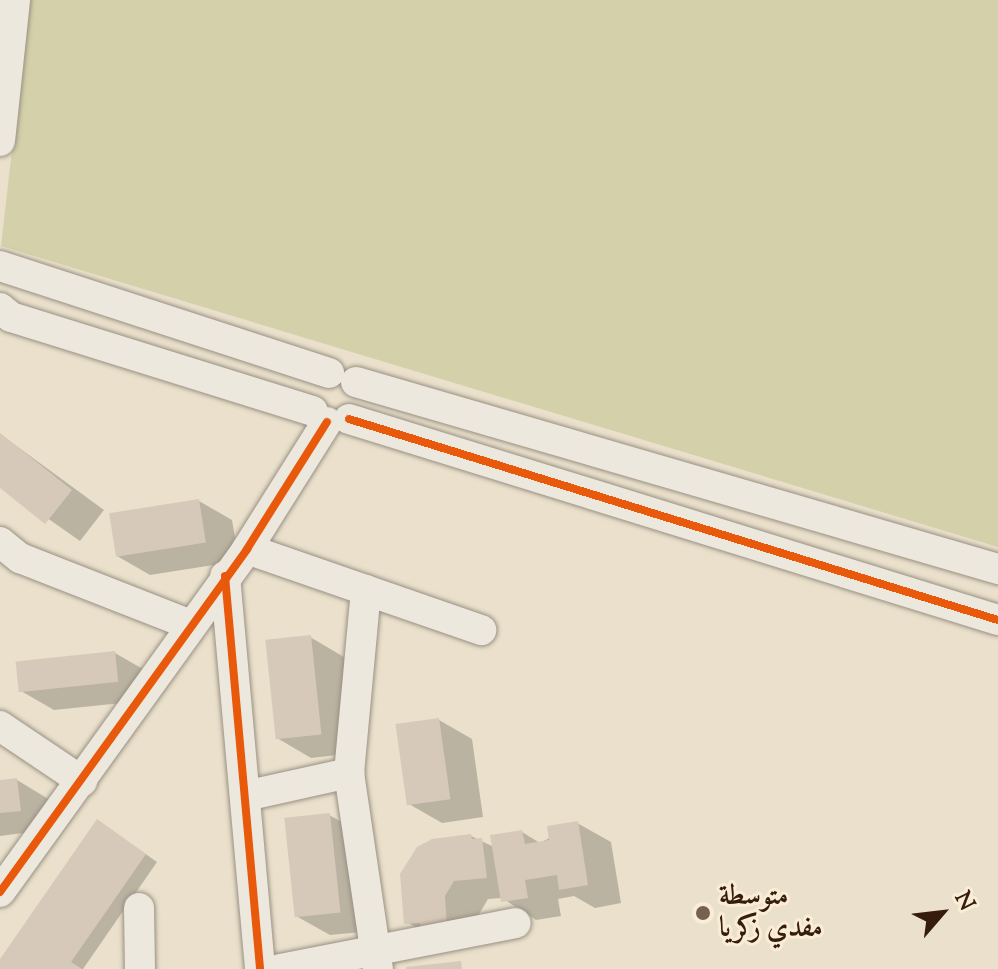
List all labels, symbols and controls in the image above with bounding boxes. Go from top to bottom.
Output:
north arrow [902,873,982,953]
place label: متوسطة مفدي زكريا [719,880,823,946]
text: N [945,886,981,917]
marker: متوسطة مفدي زكريا [694,904,712,922]

